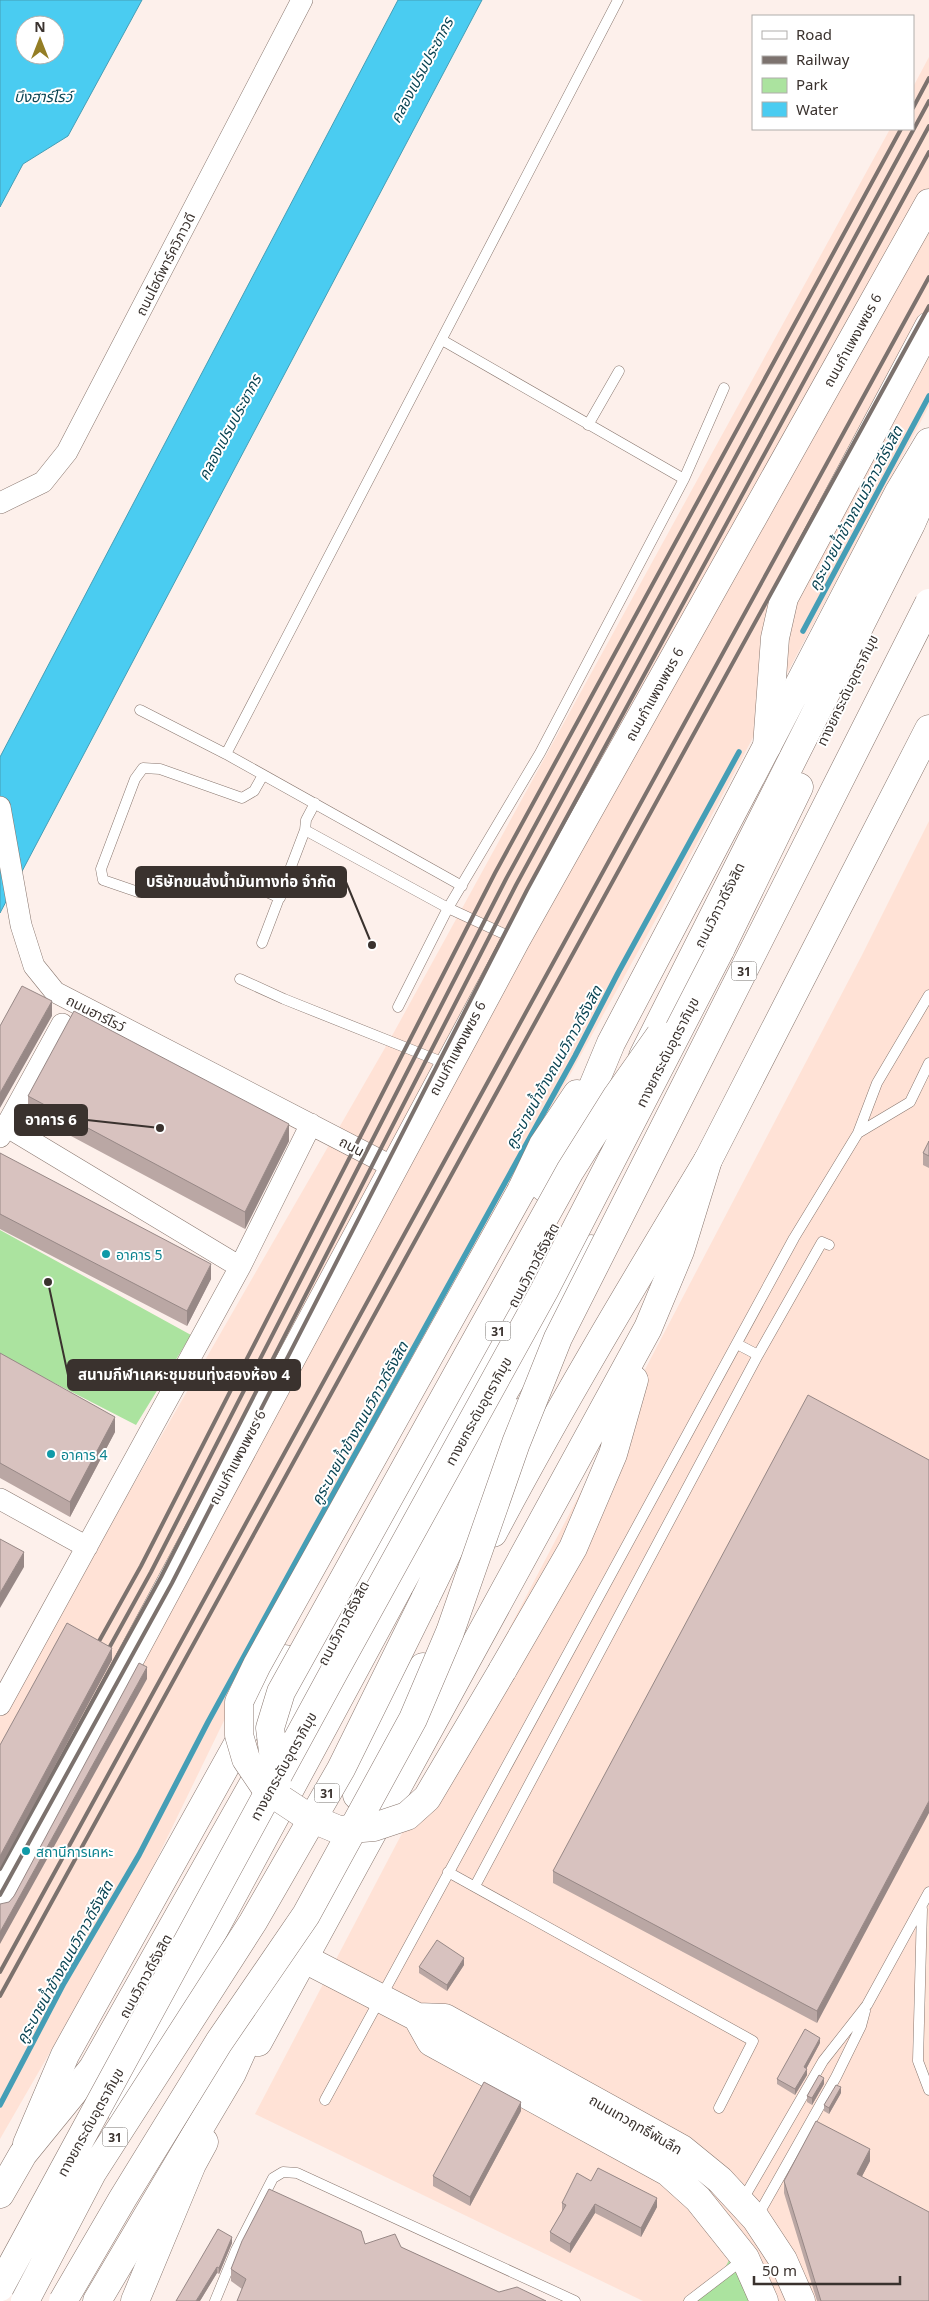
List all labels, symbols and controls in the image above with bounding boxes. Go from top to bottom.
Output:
water label: คลองเปรมประชากร [385,12,458,126]
north arrow [15,15,65,65]
legend [752,15,914,130]
text: N [34,17,46,36]
text: Road [796,24,832,44]
text: Railway [796,49,850,69]
text: Park [796,74,828,94]
water label: บึงฮาร์โรว์ [14,86,75,106]
text: Water [796,99,838,119]
street label: ถนนไฮด์พาร์ควิภาวดี [131,209,199,319]
street label: ถนนกำแพงเพชร 6 [818,290,886,390]
water label: คลองเปรมประชากร [193,369,266,483]
water label: คูระบายน้ำข้างถนนวิภาวดีรังสิต [803,421,908,594]
street label: ทางยกระดับอุตราภิมุข [812,631,882,749]
street label: ถนนกำแพงเพชร 6 [620,644,688,744]
street label: ถนนวิภาวดีรังสิต [689,859,749,951]
callout: บริษัทขนส่งน้ำมันทางท่อ จำกัด [136,867,346,897]
text: บริษัทขนส่งน้ำมันทางท่อ จำกัด [146,871,336,891]
road number: 31 [732,961,756,980]
water label: คูระบายน้ำข้างถนนวิภาวดีรังสิต [500,981,607,1152]
street label: ถนนฮาร์โรว์ [63,990,129,1036]
street label: ทางยกระดับอุตราภิมุข [631,994,703,1110]
street label: ถนนกำแพงเพชร 6 [424,997,490,1099]
callout: อาคาร 6 [15,1105,87,1135]
text: อาคาร 6 [25,1109,77,1129]
street label: ถนน [336,1132,368,1160]
street label: ถนนวิภาวดีรังสิต [503,1219,563,1311]
place label: อาคาร 5 [116,1245,162,1264]
marker: อาคาร 5 [100,1248,112,1260]
road number: 31 [486,1322,510,1340]
water label: คูระบายน้ำข้างถนนวิภาวดีรังสิต [306,1337,413,1508]
street label: ทางยกระดับอุตราภิมุข [440,1353,516,1469]
callout: สนามกีฬาเคหะชุมชนทุ่งสองห้อง 4 [68,1360,300,1390]
text: สนามกีฬาเคหะชุมชนทุ่งสองห้อง 4 [78,1364,290,1384]
street label: ถนนกำแพงเพชร 6 [204,1406,270,1508]
place label: อาคาร 4 [61,1445,107,1464]
marker: อาคาร 4 [45,1448,57,1460]
street label: ถนนวิภาวดีรังสิต [313,1577,373,1669]
street label: ทางยกระดับอุตราภิมุข [245,1708,321,1824]
road number: 31 [314,1784,340,1802]
place label: สถานีการเคหะ [36,1842,113,1861]
marker: สถานีการเคหะ [20,1845,32,1857]
water label: คูระบายน้ำข้างถนนวิภาวดีรังสิต [11,1876,118,2047]
street label: ถนนวิภาวดีรังสิต [114,1931,176,2021]
street label: ทางยกระดับอุตราภิมุข [52,2064,128,2180]
street label: ถนนเทวฤทธิ์พันลึก [586,2090,686,2158]
road number: 31 [102,2128,128,2146]
scale bar [754,2254,900,2286]
text: 50 m [762,2260,797,2280]

